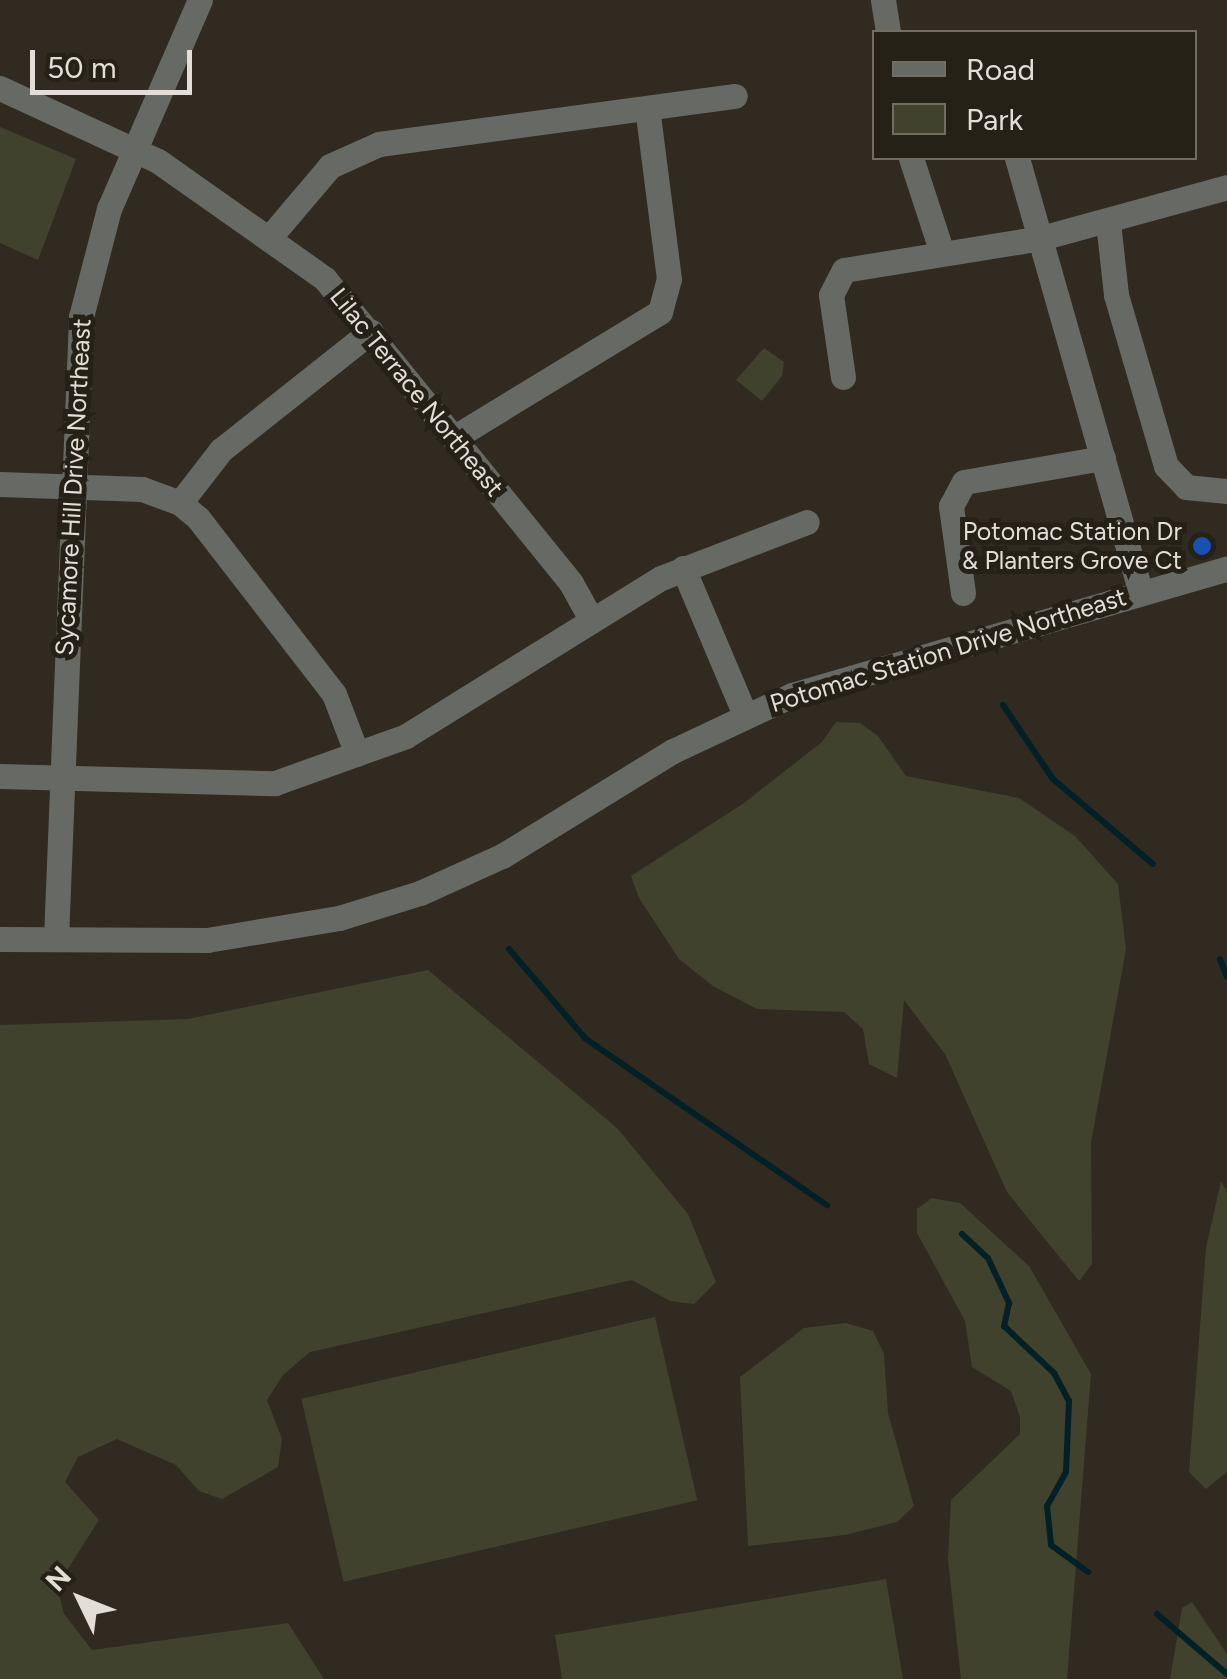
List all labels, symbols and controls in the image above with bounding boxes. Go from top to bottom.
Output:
scale bar [35,30,198,92]
legend [872,30,1197,160]
text: 50 m [47,49,116,86]
text: Road [966,51,1035,88]
text: Park [966,101,1023,138]
street label: Lilac Terrace Northeast [324,282,510,502]
street label: Sycamore Hill Drive Northeast [49,318,97,656]
place label: Potomac Station Dr & Planters Grove Ct [962,517,1182,576]
marker: Potomac Station Dr & Planters Grove Ct [1191,535,1213,557]
street label: Potomac Station Drive Northeast [766,581,1130,719]
north arrow [30,1549,130,1649]
text: N [38,1559,78,1598]

